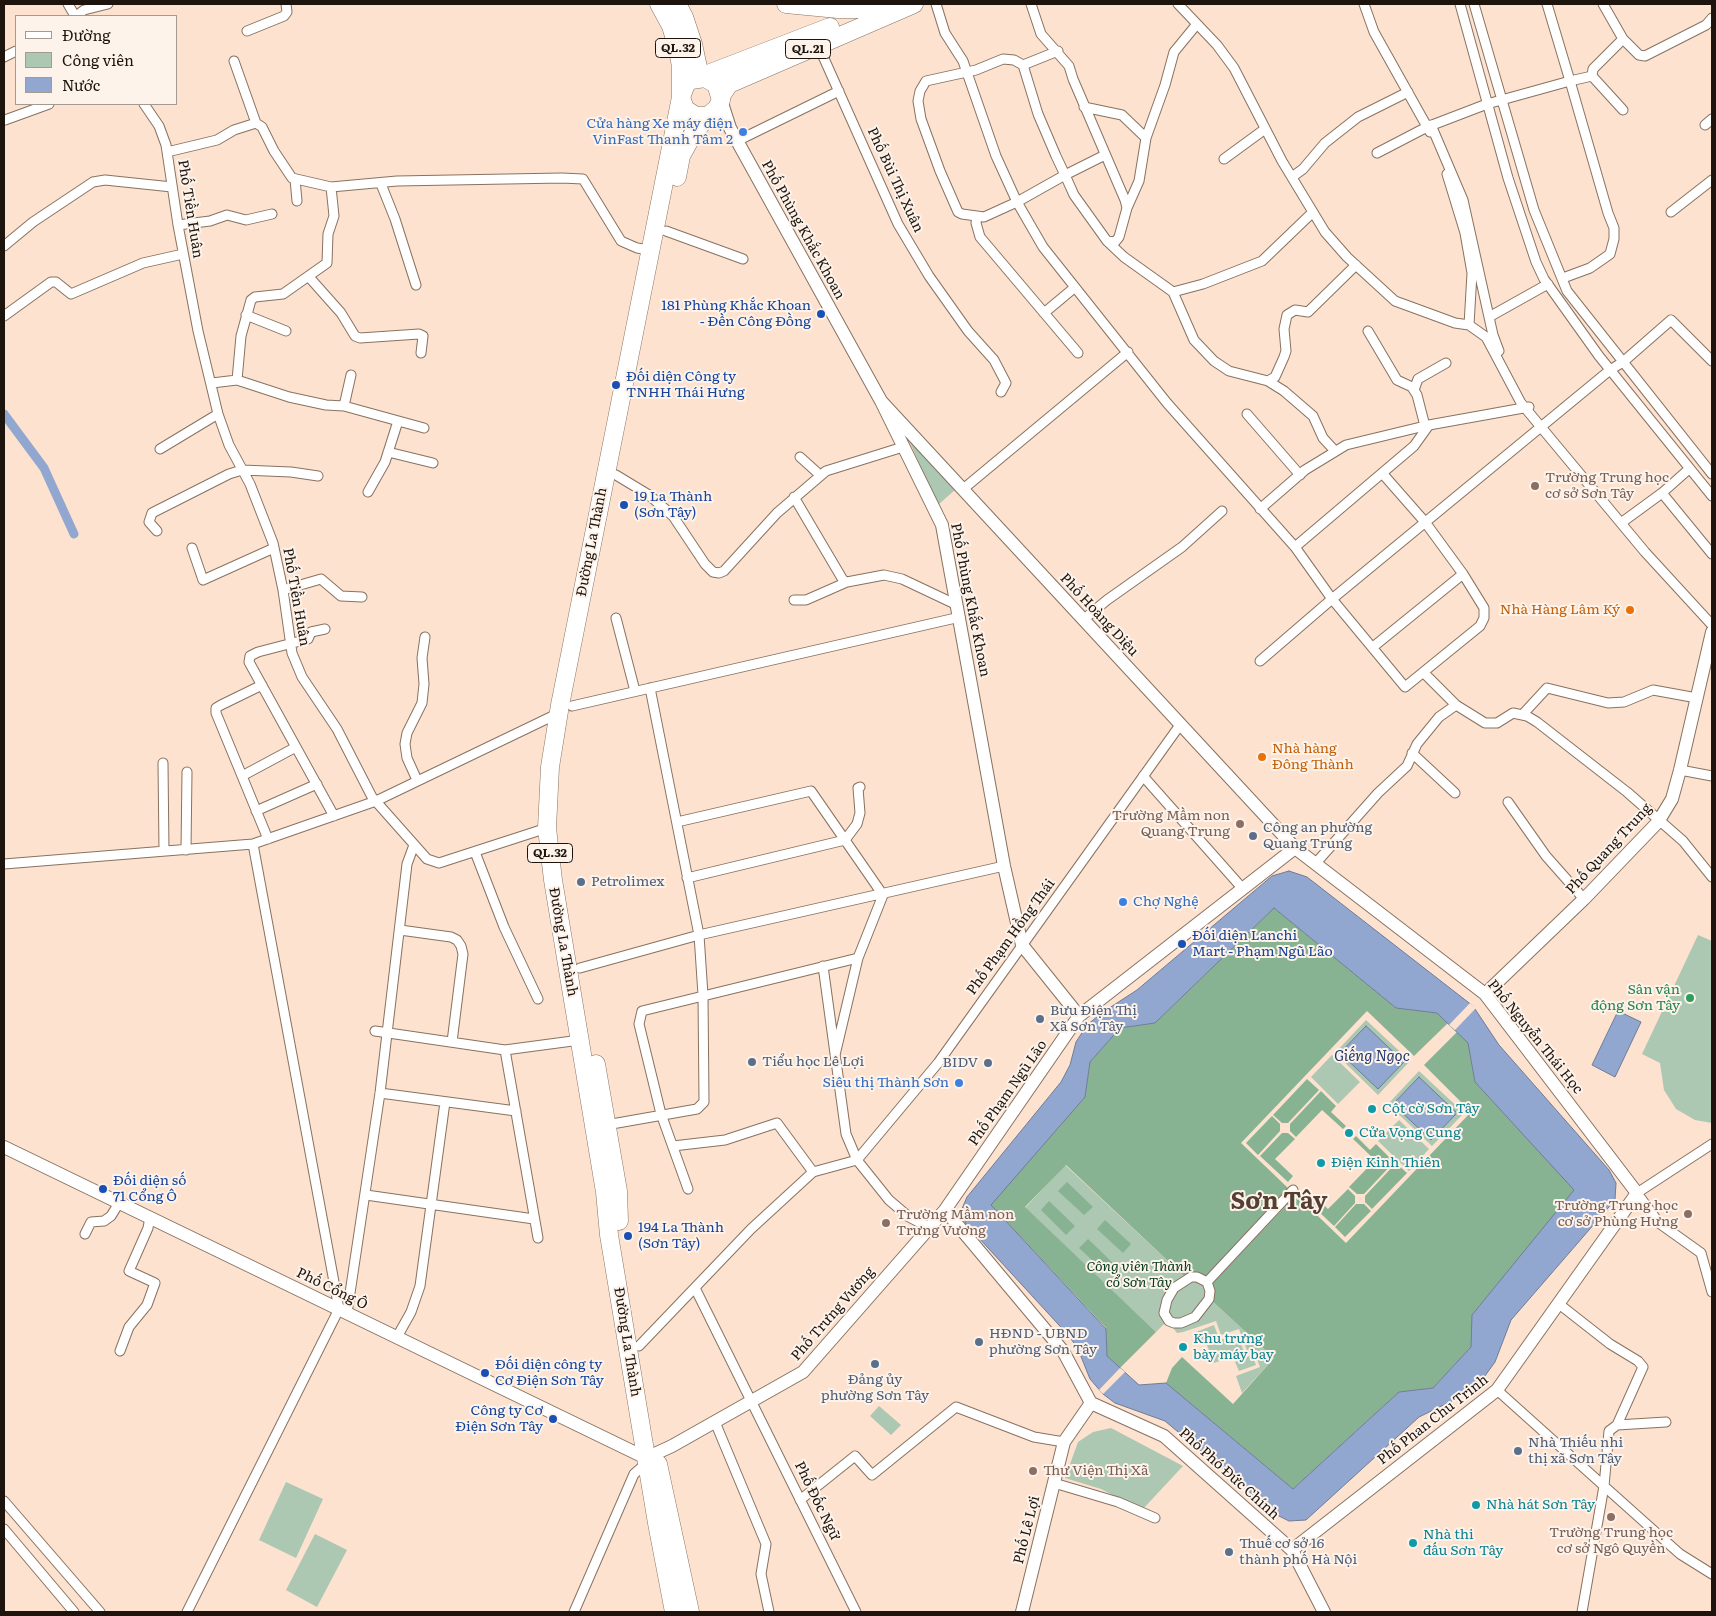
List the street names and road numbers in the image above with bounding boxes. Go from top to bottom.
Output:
road number: QL.32 [656,38,700,58]
road number: QL.21 [786,40,830,59]
street label: Phố Bùi Thị Xuân [863,125,927,235]
street label: Phố Tiền Huân [174,158,206,260]
street label: Phố Phùng Khắc Khoan [758,158,848,302]
street label: Đường La Thành [573,486,611,598]
street label: Phố Phùng Khắc Khoan [947,522,993,678]
street label: Phố Tiền Huân [279,546,313,648]
street label: Phố Hoàng Diệu [1056,570,1142,660]
street label: Phố Quang Trung [1563,800,1655,898]
road number: QL.32 [528,844,572,862]
street label: Phố Phạm Hồng Thái [963,876,1059,998]
street label: Đường La Thành [545,886,581,998]
street label: Phố Nguyễn Thái Học [1484,977,1586,1097]
street label: Phố Phạm Ngũ Lão [965,1037,1051,1149]
street label: Phố Trưng Vương [788,1264,878,1364]
street label: Phố Cổng Ô [294,1265,370,1313]
street label: Đường La Thành [610,1286,644,1398]
street label: Phố Phan Chu Trinh [1374,1372,1492,1468]
street label: Phố Phó Đức Chính [1175,1425,1283,1523]
street label: Phố Đốc Ngữ [791,1459,843,1543]
street label: Phố Lê Lợi [1010,1494,1044,1566]

